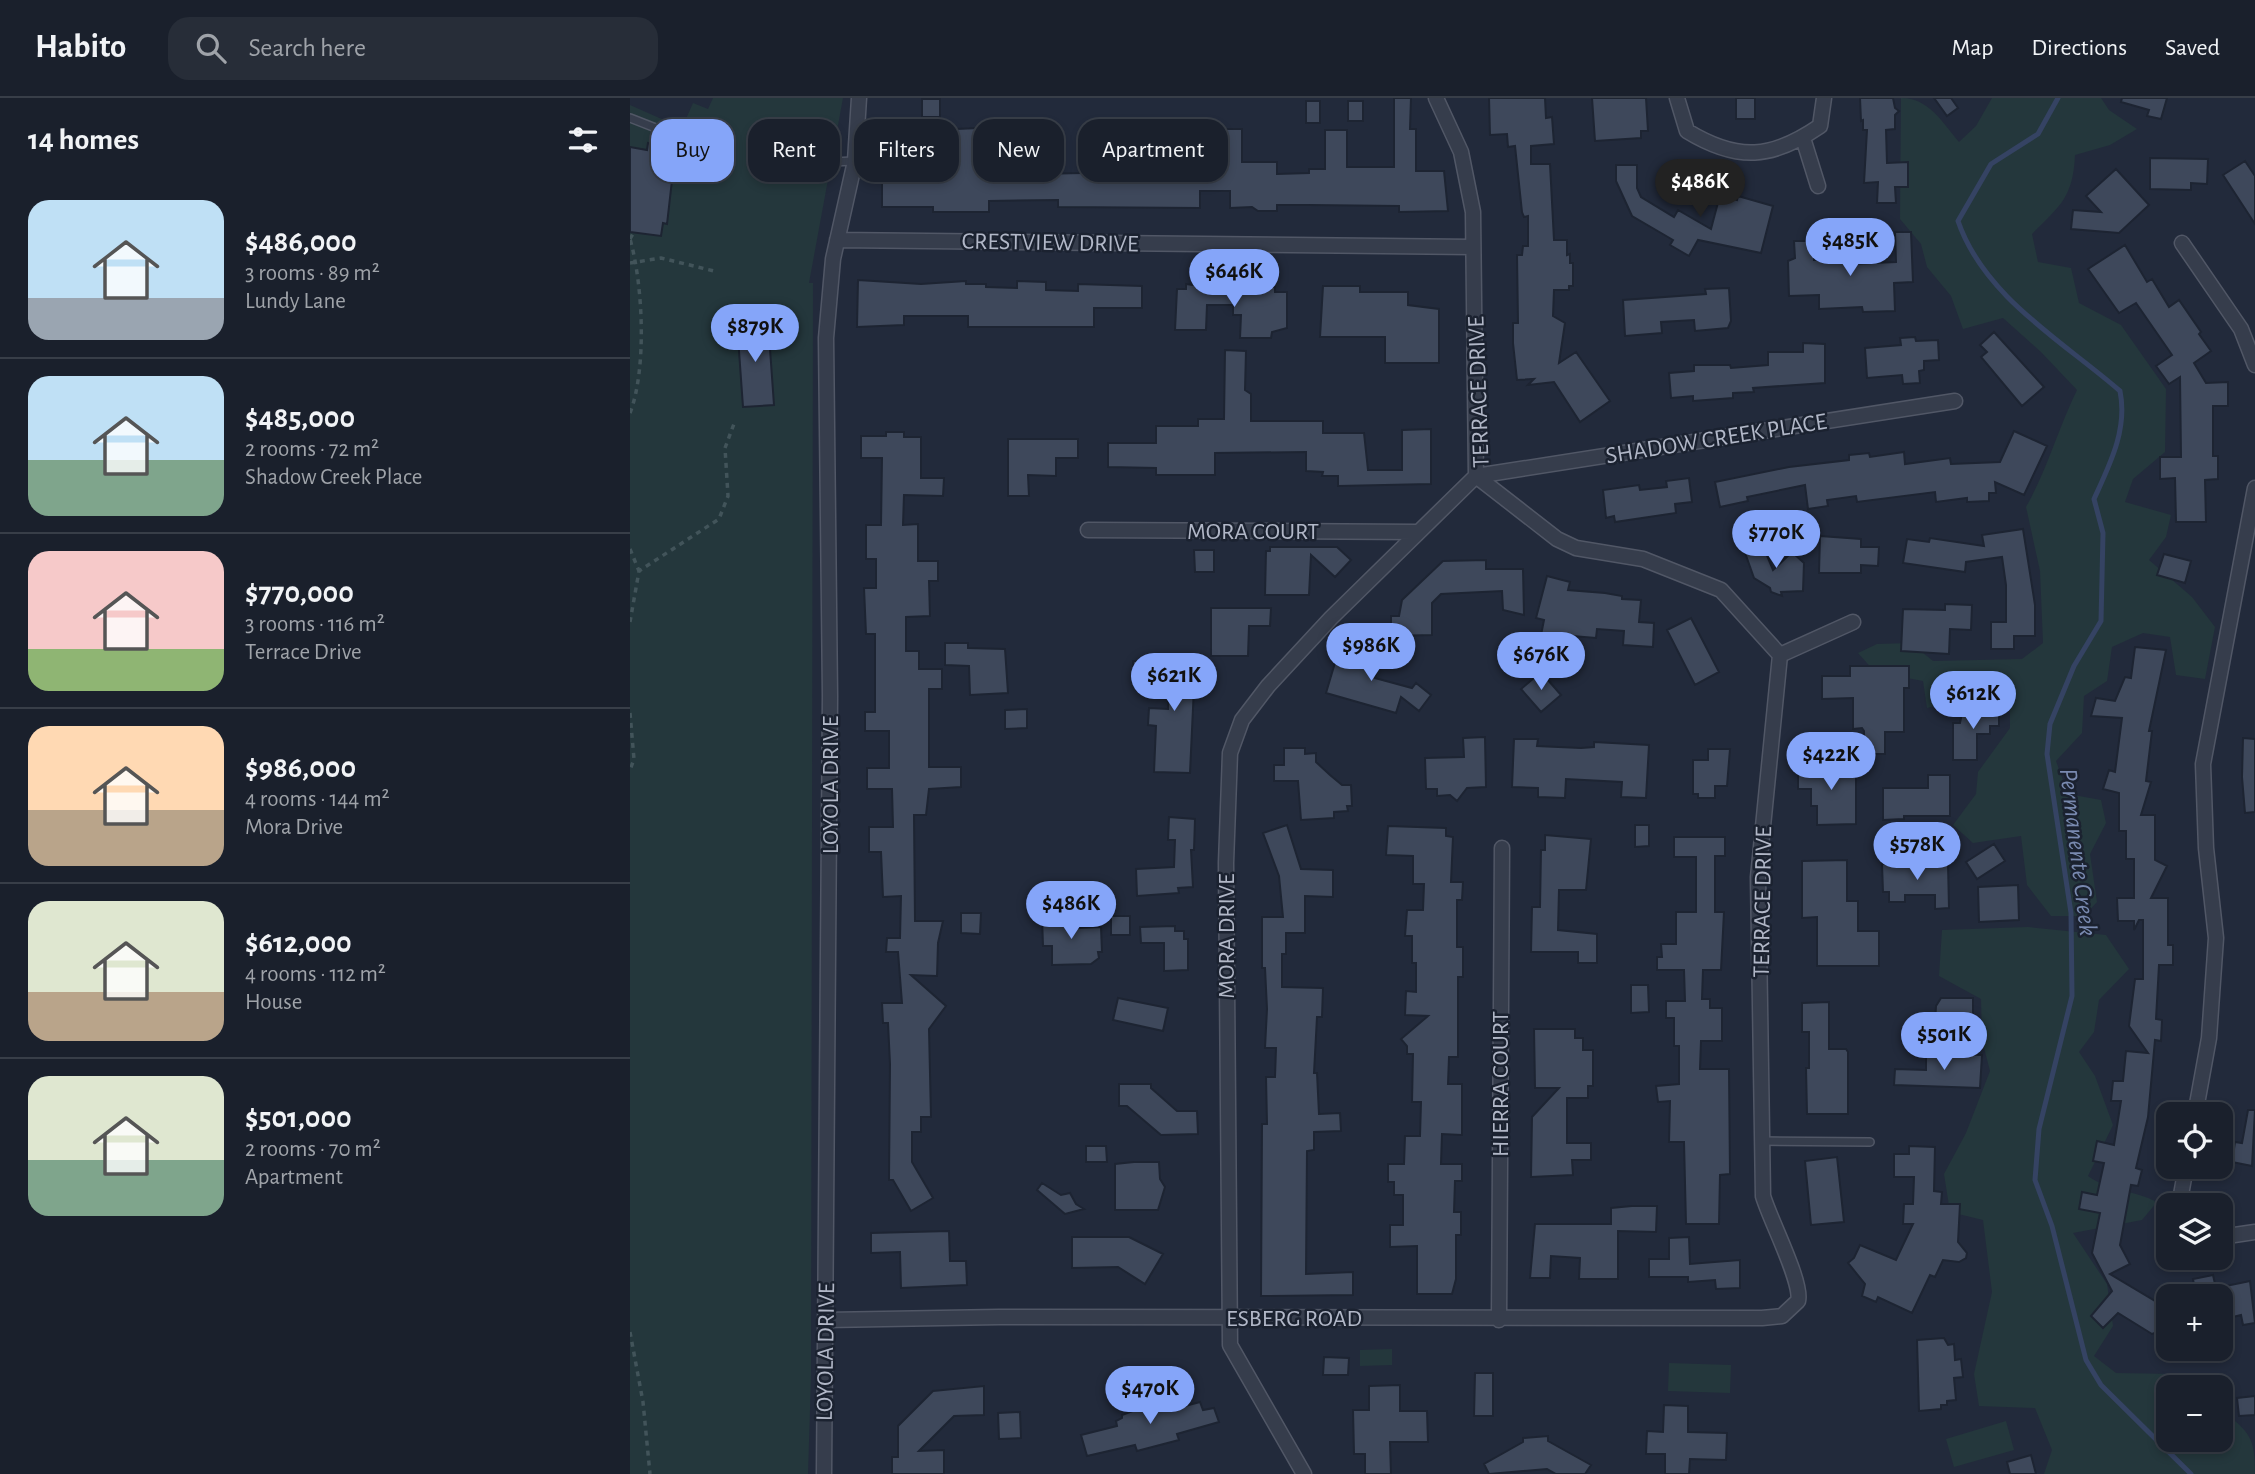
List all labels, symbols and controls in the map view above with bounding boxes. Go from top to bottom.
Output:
search box [168,17,658,80]
icon: search [192,29,230,67]
text: Habito [35,31,126,64]
text: Search here [248,35,366,61]
text: Map [1951,36,1993,60]
text: Directions [2031,36,2127,60]
text: Saved [2165,36,2220,60]
chip: Buy [651,119,734,182]
chip: Rent [748,119,840,182]
chip: Filters [854,119,959,182]
chip: New [973,119,1064,182]
chip: Apartment [1078,119,1228,182]
icon: filters [564,121,602,159]
text: 14 homes [28,125,139,155]
pin: $486K [1651,159,1749,219]
text: $486K [1671,170,1729,193]
pin: $485K [1801,218,1899,278]
text: $486,000 [245,227,357,257]
icon: home [84,228,168,312]
street label: CRESTVIEW DRIVE [961,229,1139,257]
text: $485K [1822,229,1878,252]
pin: $646K [1185,250,1283,309]
text: $646K [1205,260,1263,283]
text: 3 rooms · 89 m² [245,262,380,285]
text: Lundy Lane [245,290,346,313]
pin: $879K [706,304,804,364]
text: $879K [727,315,783,338]
street label: TERRACE DRIVE [1464,315,1494,468]
text: $485,000 [245,403,355,433]
icon: home [84,404,168,488]
street label: SHADOW CREEK PLACE [1604,410,1829,468]
text: 2 rooms · 72 m² [245,438,379,461]
text: Shadow Creek Place [245,466,422,489]
pin: $770K [1727,510,1825,570]
street label: MORA COURT [1187,520,1319,544]
text: $770K [1748,521,1804,544]
text: $770,000 [245,578,354,608]
icon: home [84,579,168,663]
text: 3 rooms · 116 m² [245,613,385,636]
pin: $986K [1322,624,1420,683]
pin: $676K [1492,632,1590,692]
text: $986K [1342,634,1400,657]
text: Terrace Drive [245,641,362,664]
text: $676K [1513,643,1569,666]
pin: $621K [1125,654,1223,713]
text: $621K [1147,664,1201,687]
pin: $612K [1924,672,2022,731]
text: $612K [1946,682,2000,705]
street label: LOYOLA DRIVE [819,715,843,854]
pin: $422K [1782,732,1880,792]
text: $422K [1802,743,1860,766]
text: $986,000 [245,753,356,783]
icon: home [84,754,168,838]
water label: Permanente Creek [2055,767,2101,937]
text: 4 rooms · 144 m² [245,788,390,811]
text: Mora Drive [245,816,343,839]
pin: $578K [1868,822,1966,882]
street label: TERRACE DRIVE [1750,826,1776,978]
text: $578K [1890,833,1945,856]
street label: MORA DRIVE [1215,873,1239,999]
pin: $486K [1022,882,1120,941]
text: $486K [1042,892,1100,915]
text: $612,000 [245,928,352,958]
icon: home [84,929,168,1013]
text: 4 rooms · 112 m² [245,963,386,986]
text: House [245,991,302,1014]
street label: HIERRA COURT [1489,1011,1513,1157]
pin: $501K [1895,1012,1993,1072]
text: $501K [1917,1023,1971,1046]
map controls [2156,1102,2233,1452]
button: locate [2156,1102,2233,1179]
text: $501,000 [245,1103,352,1133]
icon: home [84,1104,168,1188]
text: 2 rooms · 70 m² [245,1138,381,1161]
text: Apartment [245,1166,343,1189]
button: layers [2156,1193,2233,1270]
street label: LOYOLA DRIVE [813,1282,839,1421]
button: + [2156,1284,2233,1361]
street label: ESBERG ROAD [1226,1307,1362,1331]
pin: $470K [1101,1366,1199,1426]
button: − [2156,1375,2233,1452]
text: $470K [1121,1377,1179,1400]

